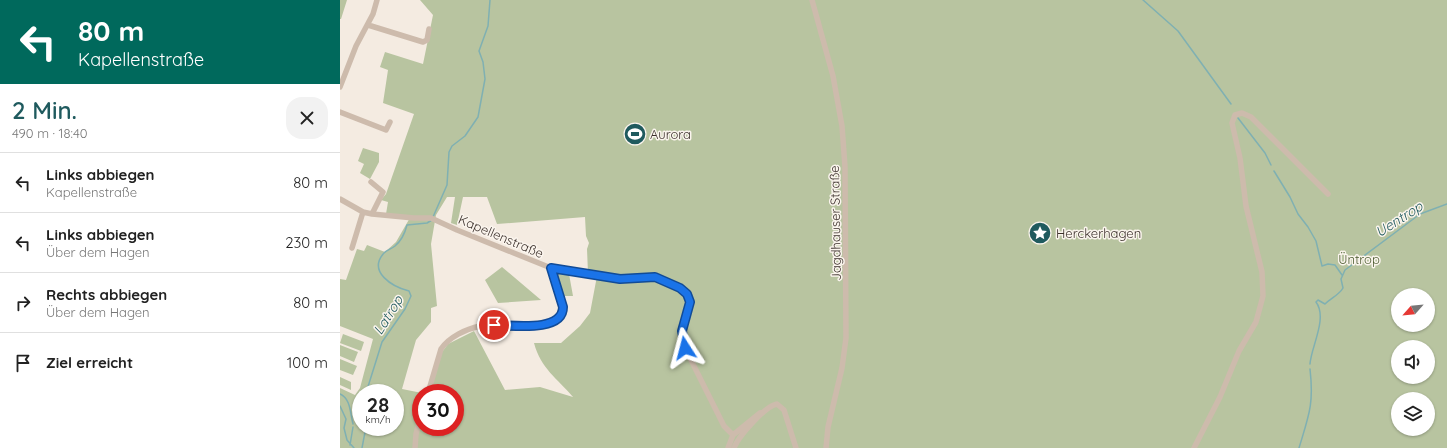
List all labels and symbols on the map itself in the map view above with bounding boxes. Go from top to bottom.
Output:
sports icon: Aurora [622,121,648,147]
place label: Aurora [650,126,691,142]
street label: Jagdhauser Straße [826,165,844,281]
water label: Uentrop [1372,197,1426,241]
street label: Kapellenstraße [456,211,546,261]
place icon: Herckerhagen [1027,220,1053,246]
place label: Herckerhagen [1056,225,1141,241]
park label: Üntrop [1338,251,1380,267]
north arrow [1391,288,1435,332]
water label: Latrop [369,292,407,338]
pin [477,308,511,342]
position arrow [664,327,706,369]
speed limit sign: 30 [412,384,464,436]

